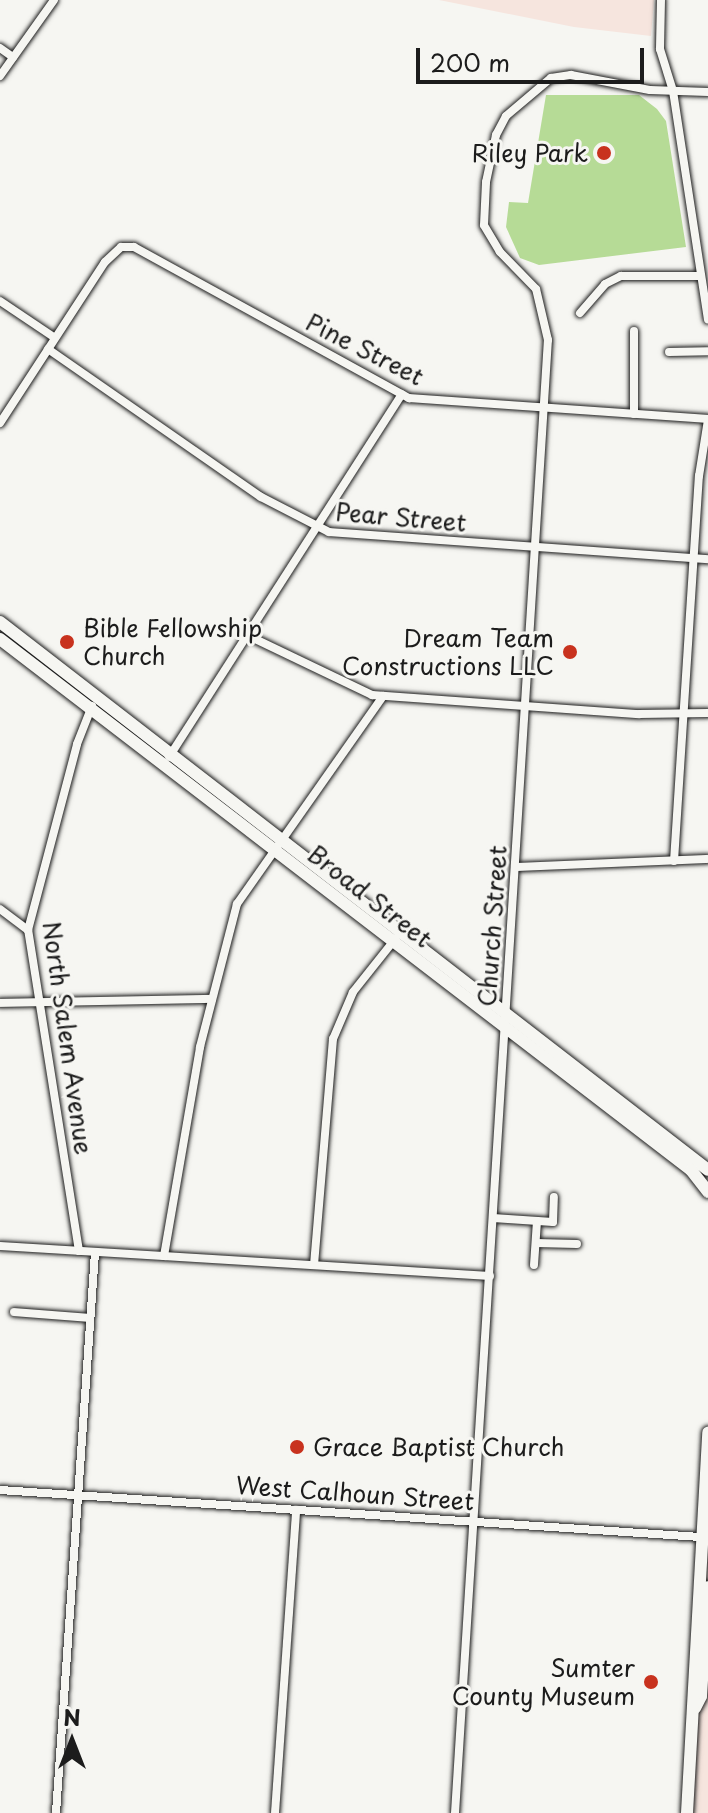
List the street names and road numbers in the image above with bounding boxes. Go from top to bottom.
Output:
street label: Pine Street [301,307,429,391]
street label: Pear Street [334,497,468,537]
street label: Broad Street [303,839,437,953]
street label: Church Street [472,844,512,1008]
street label: North Salem Avenue [37,919,99,1157]
street label: West Calhoun Street [235,1470,475,1516]

